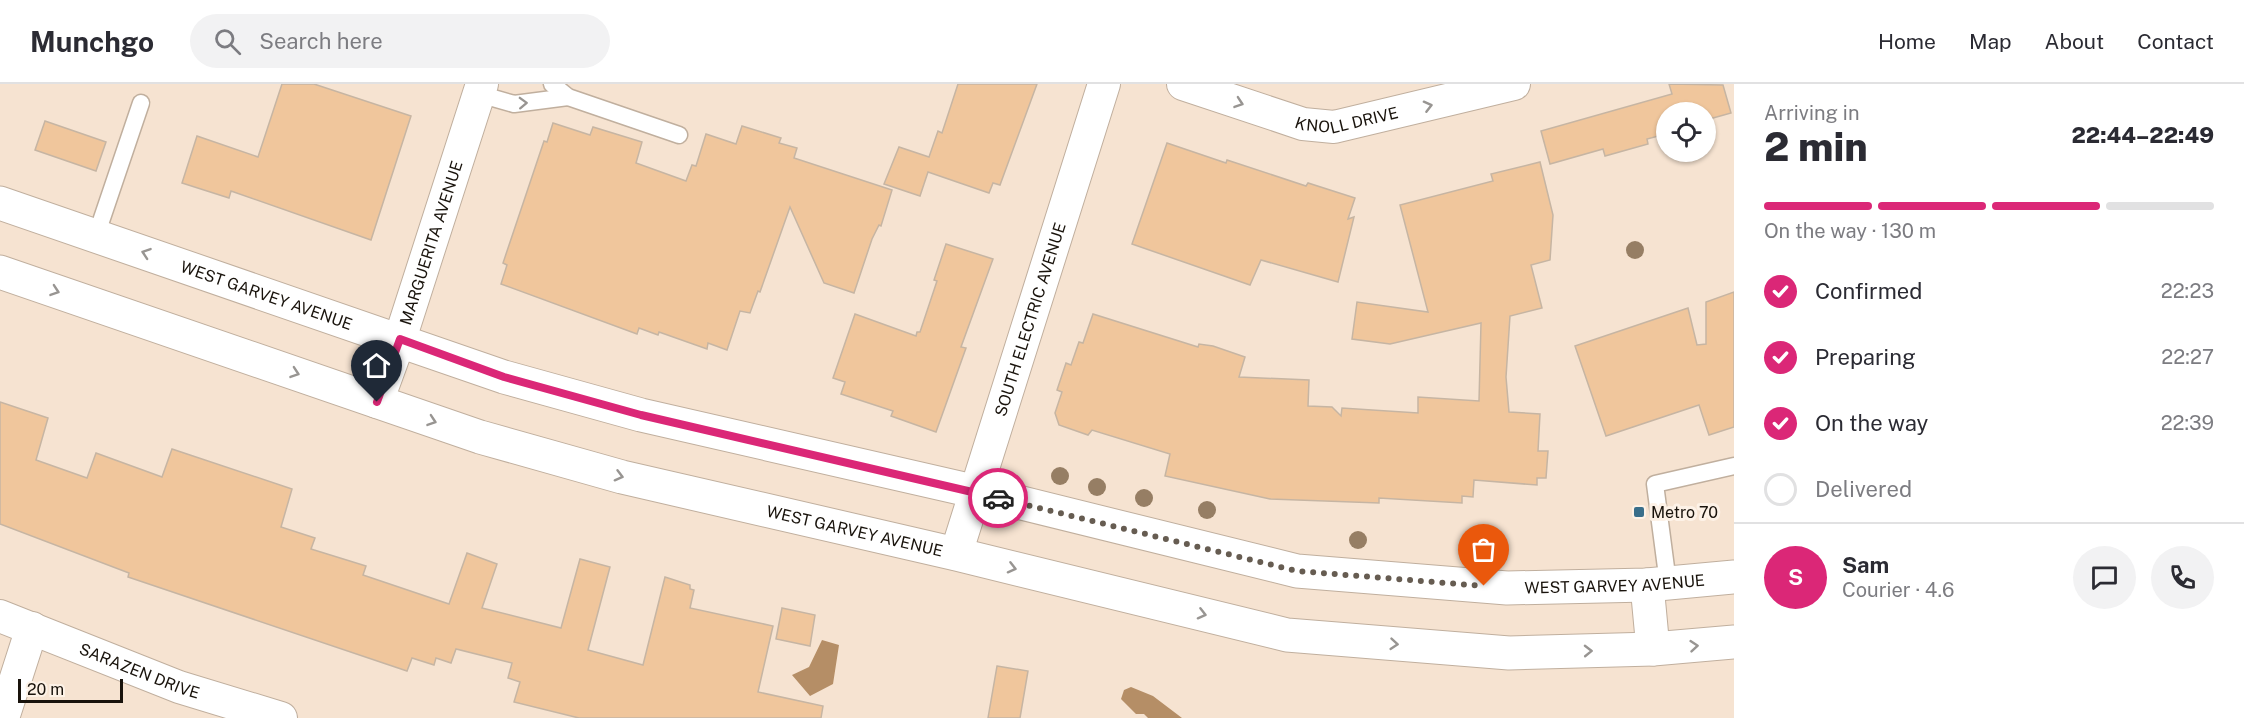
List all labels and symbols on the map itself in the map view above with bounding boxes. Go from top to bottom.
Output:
one-way arrow [1233,95,1244,108]
one-way arrow [519,97,528,110]
one-way arrow [1422,101,1432,113]
street label: KNOLL DRIVE [1293,103,1400,137]
street label: MARGUERITA AVENUE [396,158,466,327]
street label: SOUTH ELECTRIC AVENUE [990,220,1069,419]
one-way arrow [141,248,152,260]
street label: WEST GARVEY AVENUE [178,257,355,333]
one-way arrow [49,284,60,296]
pin [351,340,402,402]
one-way arrow [289,366,300,379]
one-way arrow [426,414,437,426]
courier [968,468,1028,528]
one-way arrow [613,469,624,481]
street label: WEST GARVEY AVENUE [765,501,945,560]
place label: Metro 70 [1651,503,1718,522]
marker: Metro 70 [1632,505,1646,519]
pin [1458,524,1509,586]
one-way arrow [1007,560,1017,573]
street label: WEST GARVEY AVENUE [1524,570,1706,597]
one-way arrow [1197,607,1207,620]
one-way arrow [1389,637,1398,650]
street label: SARAZEN DRIVE [77,639,202,702]
one-way arrow [1689,640,1698,653]
one-way arrow [1584,645,1593,657]
scale bar [18,676,123,704]

